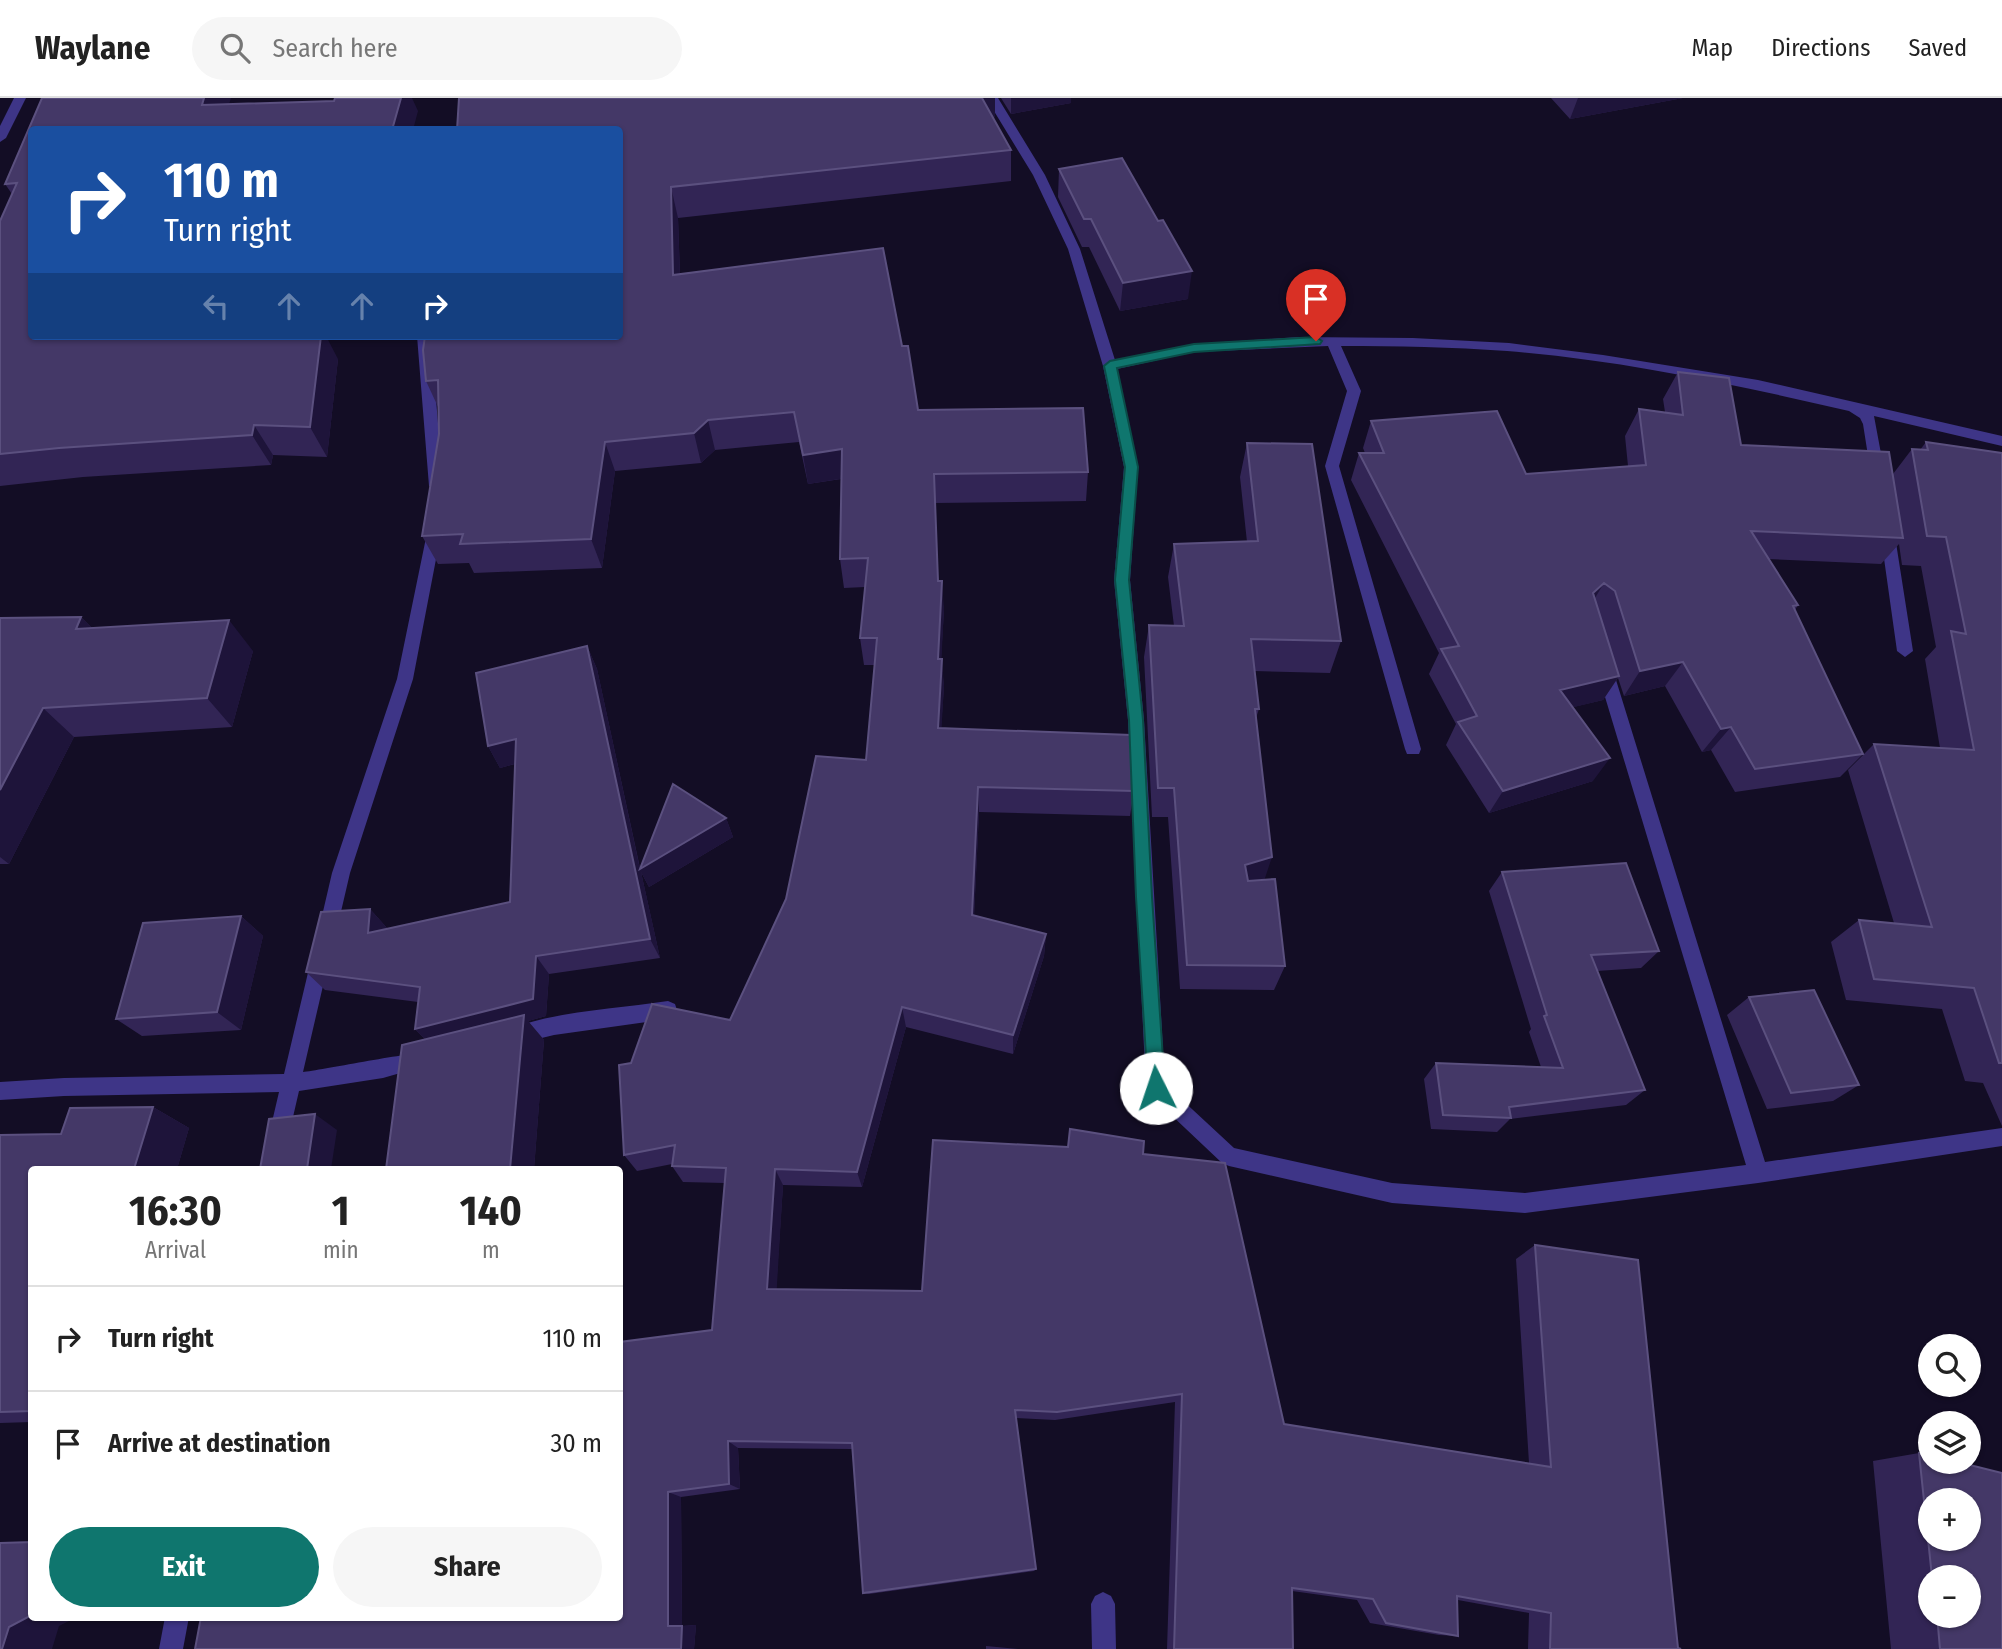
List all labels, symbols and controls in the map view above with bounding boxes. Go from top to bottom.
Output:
search box [192,17,682,80]
text: Waylane [35,28,150,68]
icon: search [216,29,254,67]
text: Search here [272,33,398,64]
text: Map [1692,34,1733,62]
text: Directions [1771,34,1870,62]
text: Saved [1908,34,1967,62]
text: 110 m [164,151,279,210]
icon: right [49,154,140,245]
text: Turn right [164,211,291,249]
pin [1286,269,1346,341]
icon: arrive [1297,280,1335,318]
icon: left [197,287,235,325]
icon: ahead [270,287,308,325]
icon: ahead [343,287,381,325]
icon: right [416,287,454,325]
position arrow [1119,1051,1193,1125]
text: 16:30 [129,1186,222,1236]
text: 1 [332,1186,350,1236]
text: 140 [460,1186,522,1236]
text: Arrival [145,1236,206,1264]
text: min [323,1236,359,1264]
text: m [482,1236,500,1264]
icon: right [49,1320,87,1358]
text: Turn right [108,1323,214,1354]
text: 110 m [542,1323,602,1354]
map controls [1918,1334,1981,1628]
button: search [1918,1334,1981,1397]
button: layers [1918,1411,1981,1474]
icon: arrive [49,1425,87,1463]
text: Arrive at destination [108,1428,331,1459]
text: 30 m [551,1428,602,1459]
button: + [1918,1488,1981,1551]
button: Exit [49,1527,319,1607]
button: Share [333,1527,602,1607]
button: − [1918,1565,1981,1628]

